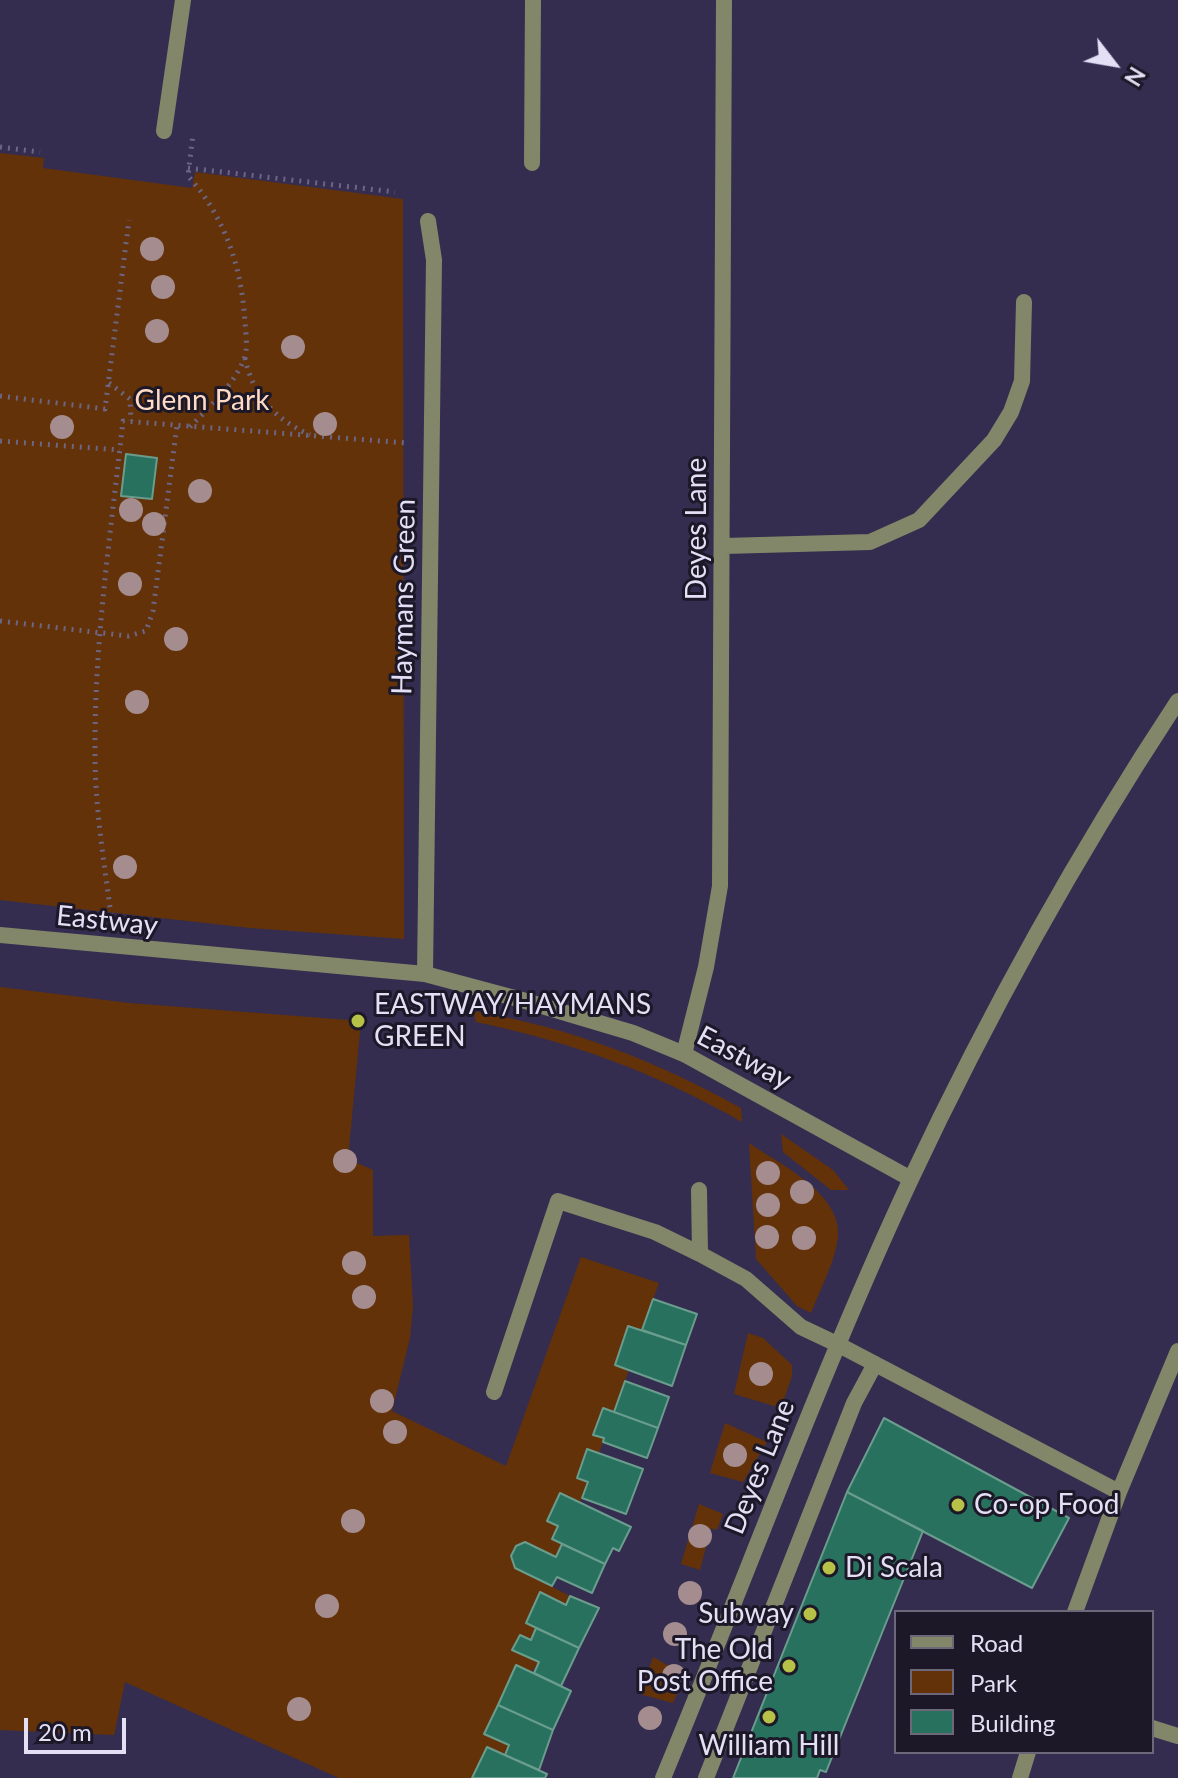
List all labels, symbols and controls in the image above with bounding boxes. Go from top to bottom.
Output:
north arrow [1074,24,1154,104]
text: N [1119,62,1151,91]
park label: Glenn Park [135,384,269,418]
street label: Deyes Lane [680,458,714,600]
street label: Haymans Green [385,499,423,695]
street label: Eastway [55,899,159,943]
place label: EASTWAY/HAYMANS GREEN [374,988,651,1054]
marker: EASTWAY/HAYMANS GREEN [349,1012,367,1030]
street label: Eastway [691,1019,797,1097]
street label: Deyes Lane [718,1395,802,1539]
place label: Co-op Food [974,1488,1119,1522]
marker: Co-op Food [949,1496,967,1514]
place label: Di Scala [845,1551,943,1585]
marker: Di Scala [820,1559,838,1577]
place label: Subway [698,1597,794,1631]
marker: Subway [801,1605,819,1623]
legend [894,1610,1154,1754]
text: Road [970,1628,1023,1657]
place label: The Old Post Office [637,1633,773,1699]
marker: The Old Post Office [780,1657,798,1675]
text: Park [970,1668,1017,1697]
scale bar [28,1702,130,1752]
marker: William Hill [760,1708,778,1726]
text: Building [970,1708,1055,1737]
text: 20 m [38,1717,92,1746]
place label: William Hill [699,1729,839,1763]

